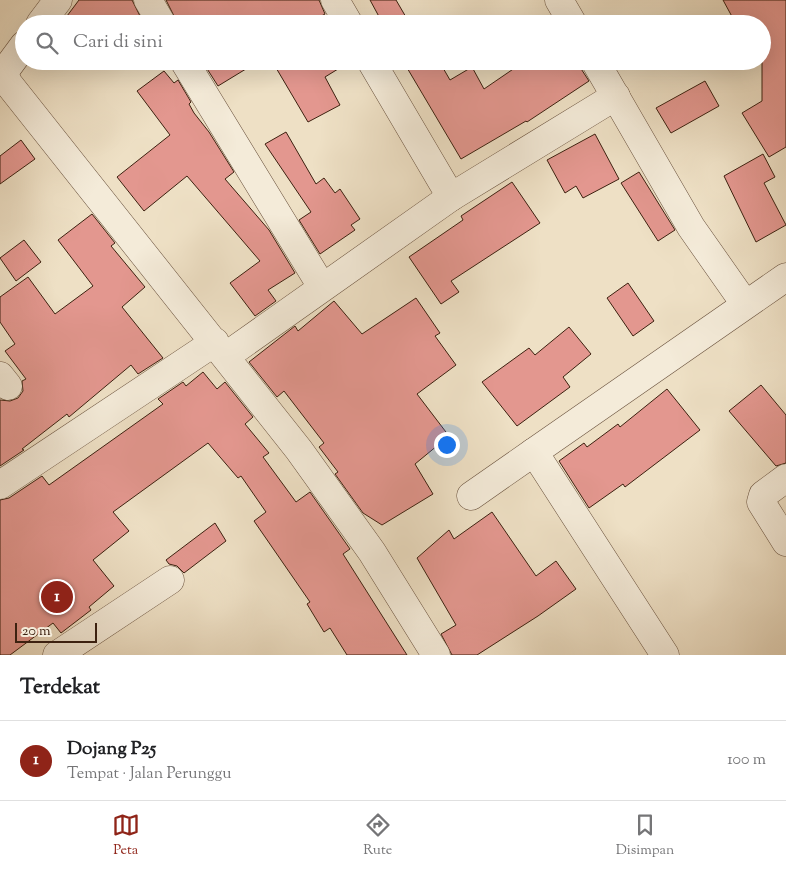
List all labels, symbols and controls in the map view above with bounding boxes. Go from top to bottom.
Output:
search box [15,15,771,70]
icon: search [33,29,61,57]
text: Cari di sini [73,29,163,56]
your location [434,432,460,458]
pin: 1 [41,578,73,616]
scale bar [15,620,98,643]
text: 20 m [22,622,51,642]
text: Terdekat [20,673,100,703]
text: Dojang P25 [67,736,156,763]
text: 1 [33,749,39,772]
text: 100 m [727,749,766,772]
text: Tempat · Jalan Perunggu [67,763,232,786]
tab: Peta [112,811,140,861]
tab: Rute [363,811,392,861]
tab: Disimpan [616,811,674,861]

